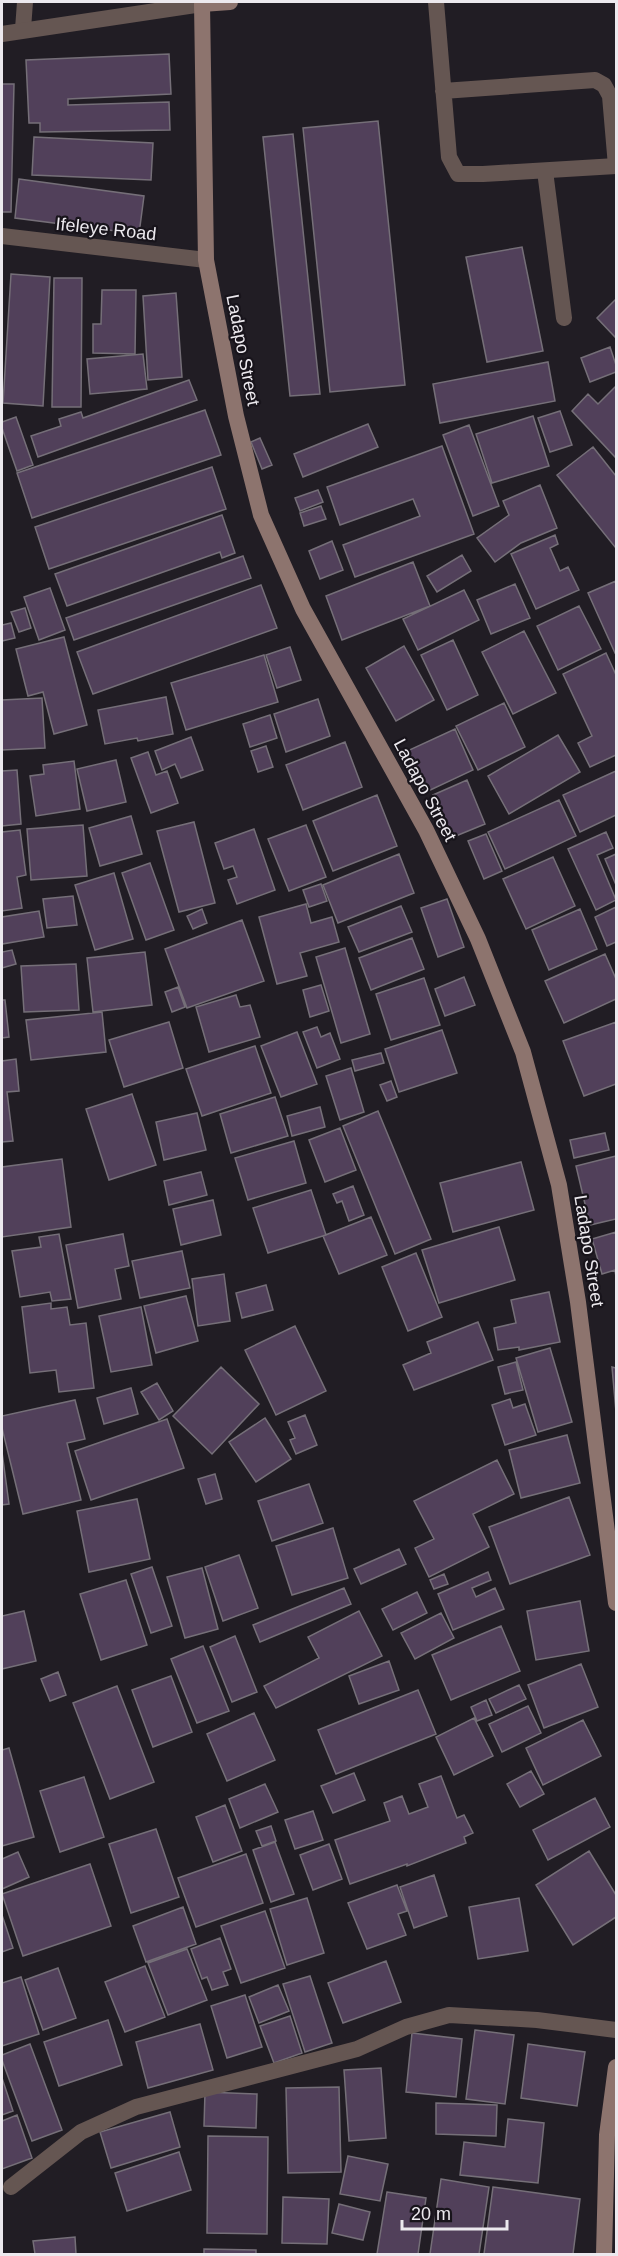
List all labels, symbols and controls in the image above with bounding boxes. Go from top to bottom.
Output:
street label: Ifeleye Road [55,214,157,244]
street label: Ladapo Street [222,293,264,407]
street label: Ladapo Street [390,735,460,845]
street label: Ladapo Street [570,1194,608,1308]
scale bar [402,2193,507,2231]
text: 20 m [411,2204,451,2224]

